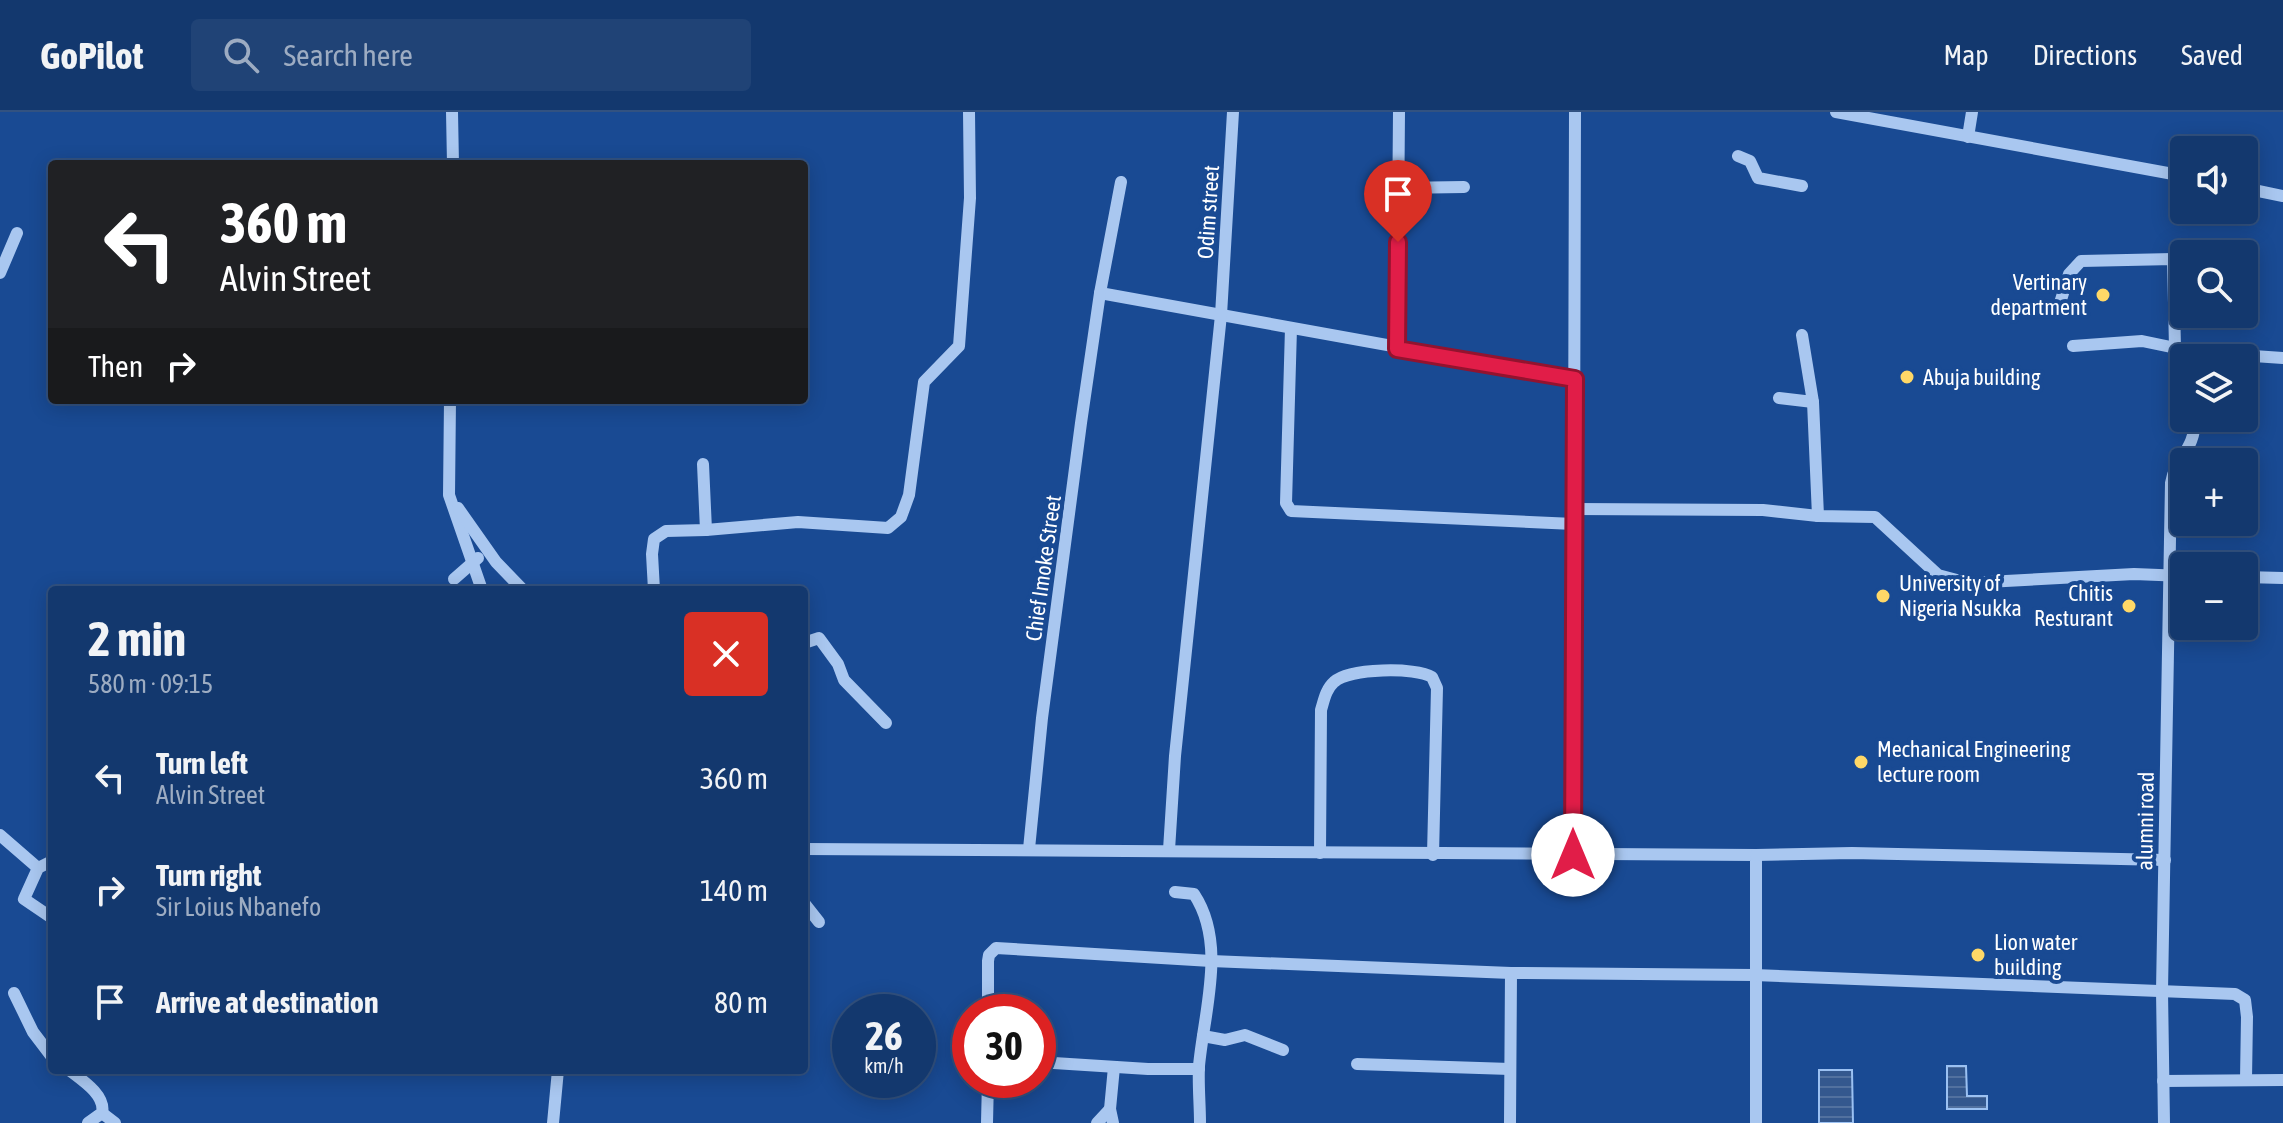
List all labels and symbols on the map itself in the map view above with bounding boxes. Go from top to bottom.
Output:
pin [1364,160,1432,242]
street label: Odim street [1192,164,1224,260]
place label: Vertinary department [1990,269,2087,320]
marker: Vertinary department [2094,286,2112,304]
place label: Abuja building [1923,364,2041,390]
marker: Abuja building [1898,368,1916,386]
street label: Chief Imoke Street [1020,493,1066,643]
place label: University of Nigeria Nsukka [1899,570,2022,621]
place label: Chitis Resturant [2034,580,2113,631]
marker: University of Nigeria Nsukka [1874,587,1892,605]
marker: Chitis Resturant [2120,597,2138,615]
place label: Mechanical Engineering lecture room [1877,736,2071,787]
marker: Mechanical Engineering lecture room [1852,753,1870,771]
street label: alumni road [2131,771,2159,871]
position arrow [1531,813,1615,897]
place label: Lion water building [1994,929,2078,980]
marker: Lion water building [1969,946,1987,964]
speed limit sign: 30 [952,994,1056,1098]

